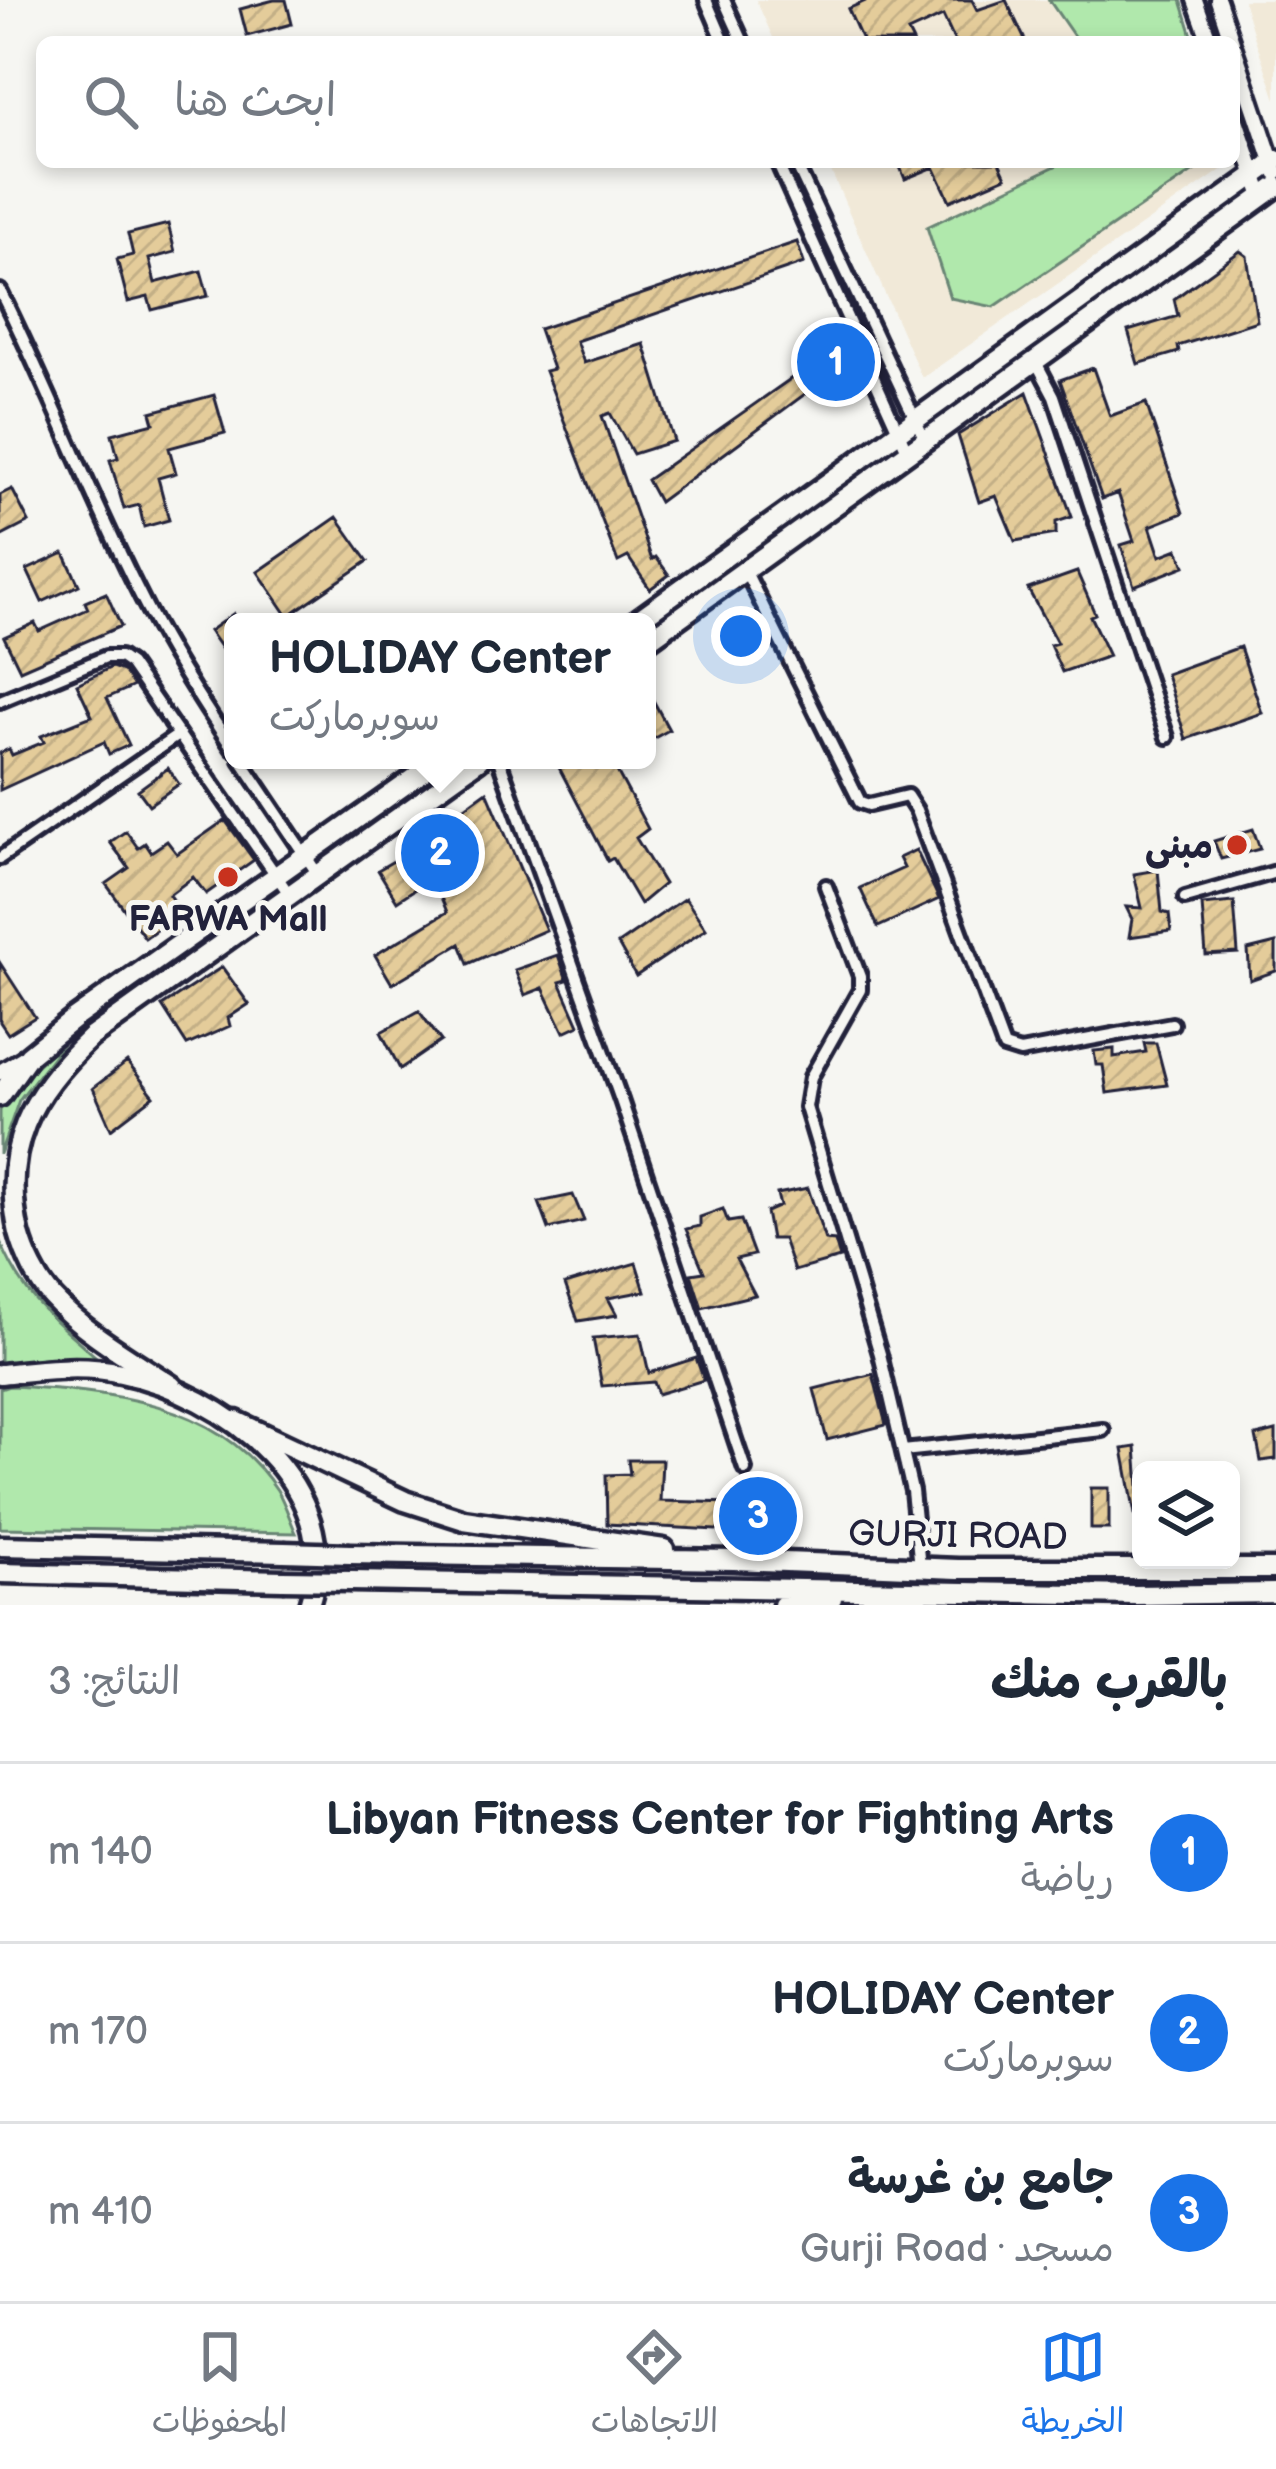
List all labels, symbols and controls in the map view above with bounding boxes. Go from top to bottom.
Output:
search box [36,36,1240,168]
icon: search [78,69,144,135]
text: ابحث هنا [174,74,337,129]
pin: 1 [797,317,875,407]
your location [711,606,771,666]
popup [224,613,656,769]
text: HOLIDAY Center [269,632,611,687]
text: سوبرماركت [269,695,440,742]
pin: 2 [401,808,479,898]
place label: مبنى [1145,826,1213,869]
marker: مبنى [1224,832,1250,858]
marker: FARWA Mall [215,864,241,890]
place label: FARWA Mall [129,899,327,942]
map controls [1132,1461,1240,1569]
button: layers [1132,1461,1240,1569]
pin: 3 [719,1471,797,1561]
street label: GURJI ROAD [848,1513,1068,1560]
text: بالقرب منك [991,1651,1228,1712]
text: النتائج: 3 [48,1659,180,1706]
text: Libyan Fitness Center for Fighting Arts [326,1793,1114,1848]
text: 140 m [48,1829,153,1876]
text: 1 [1181,1829,1197,1876]
text: رياضة [1021,1856,1114,1903]
text: HOLIDAY Center [772,1973,1114,2028]
text: 170 m [48,2009,148,2056]
text: 2 [1177,2009,1201,2056]
text: سوبرماركت [943,2036,1114,2083]
text: جامع بن غرسة [848,2152,1114,2207]
text: 410 m [48,2189,153,2236]
text: 3 [1178,2189,1200,2236]
text: مسجد · Gurji Road [800,2226,1114,2273]
tab: المحفوظات [152,2324,288,2450]
tab: الاتجاهات [591,2324,718,2450]
tab: الخريطة [1021,2324,1124,2450]

